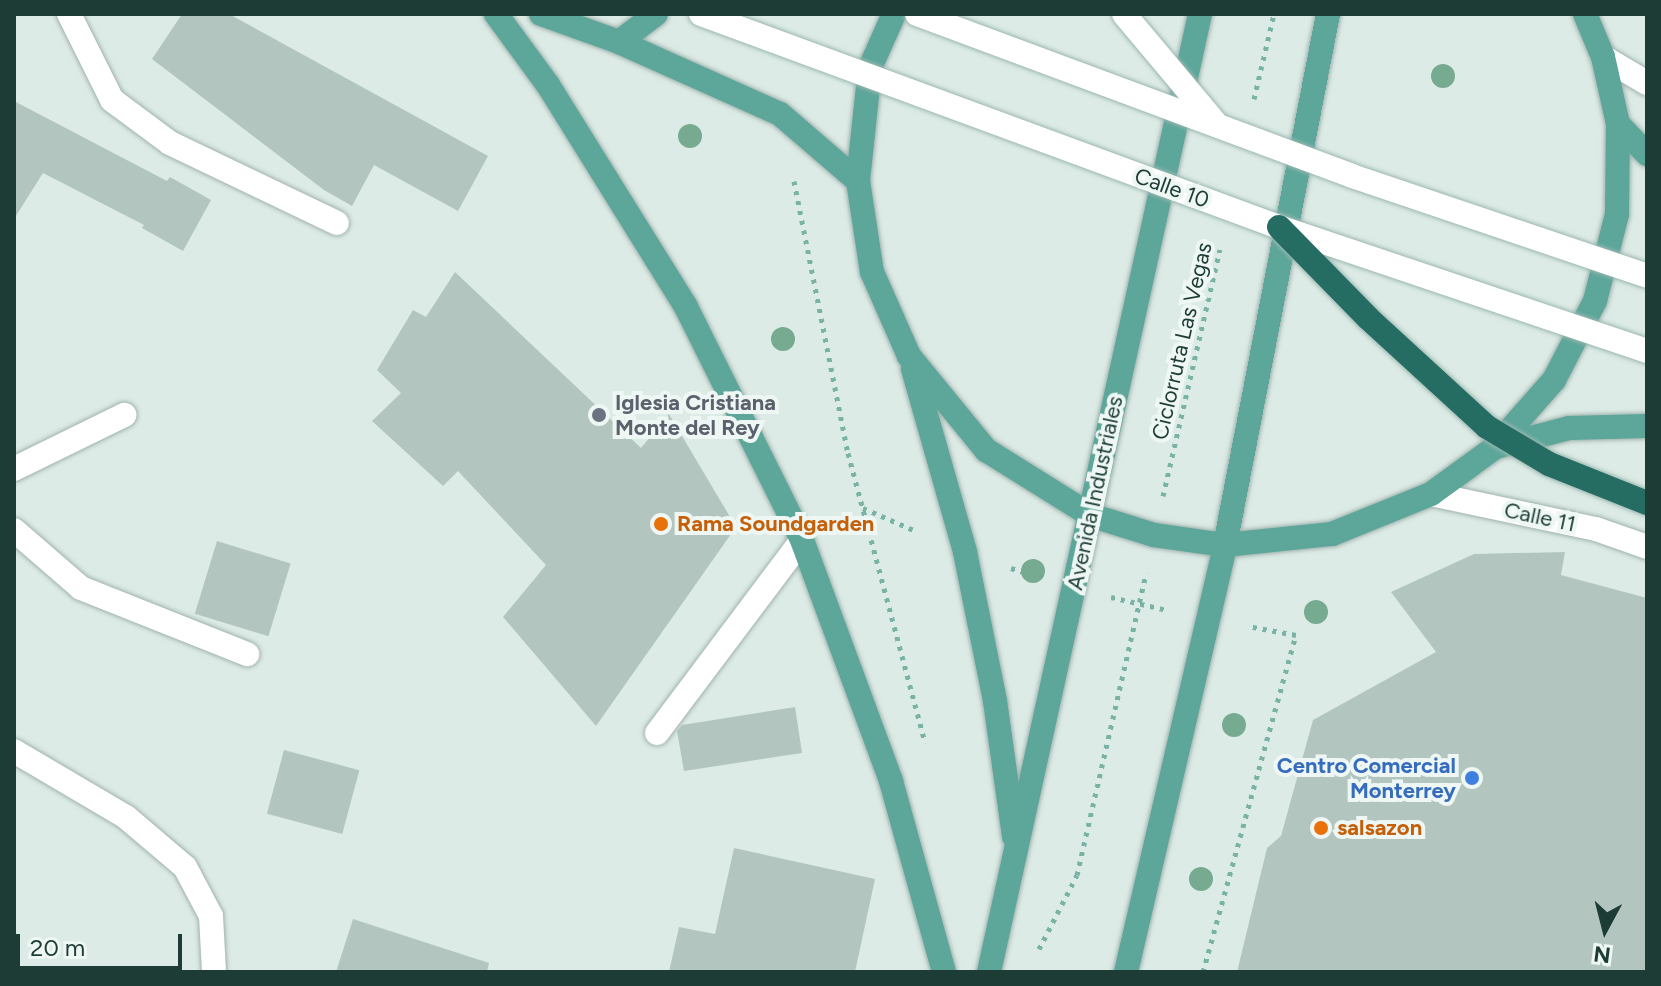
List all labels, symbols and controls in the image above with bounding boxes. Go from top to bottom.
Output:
street label: Calle 10 [1131,162,1213,214]
street label: Ciclorruta Las Vegas [1146,240,1218,442]
place label: Iglesia Cristiana Monte del Rey [615,389,776,440]
street label: Avenida Industriales [1062,394,1128,592]
marker: Iglesia Cristiana Monte del Rey [590,406,608,424]
street label: Calle 11 [1502,497,1578,537]
place label: Rama Soundgarden [677,511,874,537]
marker: Rama Soundgarden [652,515,670,533]
place label: Centro Comercial Monterrey [1277,752,1456,804]
marker: Centro Comercial Monterrey [1463,769,1481,787]
place label: salsazon [1337,815,1422,841]
marker: salsazon [1312,819,1330,837]
north arrow [1565,890,1645,970]
scale bar [20,918,186,968]
text: 20 m [30,933,85,962]
text: N [1592,940,1612,969]

